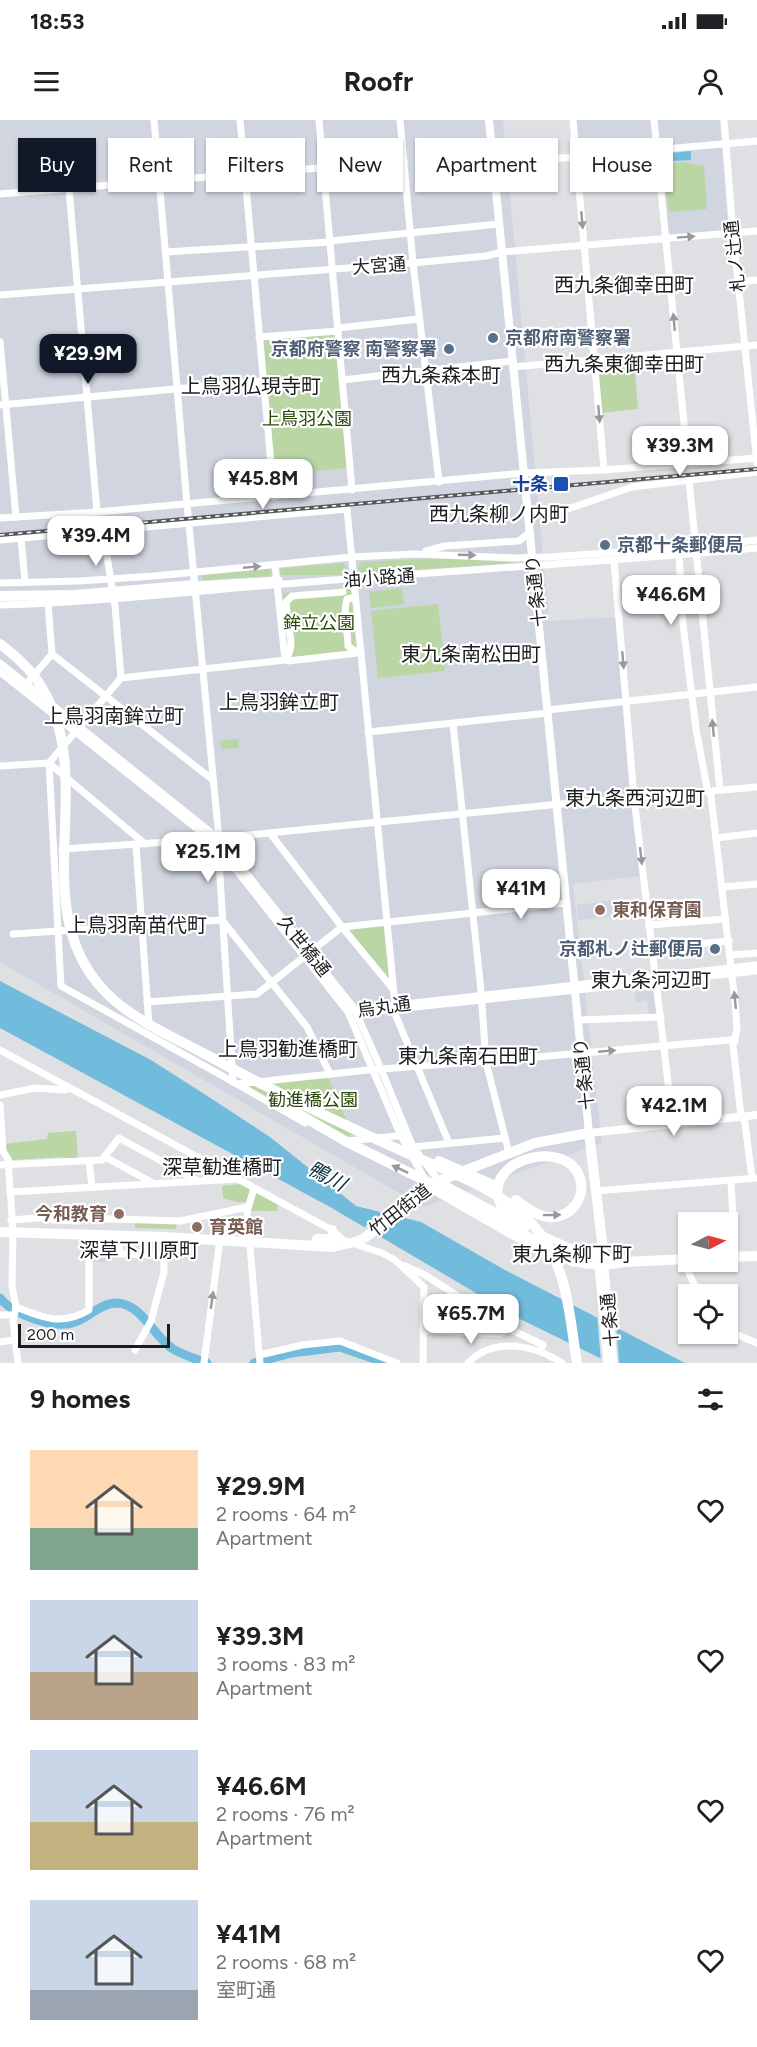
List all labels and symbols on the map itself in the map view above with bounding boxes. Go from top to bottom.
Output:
one-way arrow [577,211,586,230]
street label: 札ノ辻通 [720,219,750,293]
one-way arrow [676,232,695,242]
street label: 大宮通 [351,253,407,279]
district label: 西九条御幸田町 [554,273,694,297]
one-way arrow [669,313,679,332]
place label: 京都府南警察署 [505,327,631,349]
marker: 京都府南警察署 [486,331,500,345]
pin: ¥29.9M [39,334,137,385]
place label: 京都府警察 南警察署 [271,338,437,360]
marker: 京都府警察 南警察署 [442,342,456,356]
district label: 西九条東御幸田町 [544,352,704,376]
district label: 西九条森本町 [381,363,501,387]
district label: 上鳥羽仏現寺町 [181,374,321,398]
one-way arrow [594,405,604,424]
park label: 上鳥羽公園 [262,408,352,430]
pin: ¥39.3M [631,426,729,477]
pin: ¥45.8M [214,459,312,510]
place label: 十条 [512,473,548,495]
marker: 十条 [552,475,570,493]
district label: 西九条柳ノ内町 [429,502,569,526]
pin: ¥39.4M [47,516,145,567]
place label: 京都十条郵便局 [617,534,743,556]
marker: 京都十条郵便局 [598,538,612,552]
one-way arrow [458,551,477,560]
street label: 十条通り [521,554,551,628]
one-way arrow [242,562,261,572]
street label: 油小路通 [342,565,416,591]
pin: ¥46.6M [622,575,720,626]
park label: 鉾立公園 [283,612,355,634]
district label: 東九条南松田町 [401,642,541,666]
one-way arrow [618,651,627,670]
district label: 上鳥羽鉾立町 [219,690,339,714]
district label: 上鳥羽南鉾立町 [44,704,184,728]
one-way arrow [708,718,718,737]
district label: 東九条西河辺町 [565,786,705,810]
pin: ¥25.1M [159,832,257,883]
one-way arrow [636,846,646,865]
pin: ¥41M [485,869,557,920]
place label: 東和保育園 [612,899,702,921]
marker: 東和保育園 [593,903,607,917]
street label: 久世橋通 [273,911,335,981]
district label: 上鳥羽南苗代町 [67,913,207,937]
place label: 京都札ノ辻郵便局 [559,938,703,960]
marker: 京都札ノ辻郵便局 [708,942,722,956]
district label: 東九条河辺町 [591,968,711,992]
one-way arrow [730,990,740,1009]
street label: 烏丸通 [356,992,412,1022]
district label: 上鳥羽勧進橋町 [218,1037,358,1061]
street label: 十条通り [569,1037,599,1111]
district label: 東九条南石田町 [398,1044,538,1068]
one-way arrow [597,1046,616,1056]
pin: ¥42.1M [625,1086,723,1137]
park label: 勧進橋公園 [268,1089,358,1111]
district label: 深草勧進橋町 [162,1155,282,1179]
water label: 鴨川 [304,1156,352,1197]
one-way arrow [391,1165,408,1174]
street label: 竹田街道 [365,1179,435,1241]
place label: 今和教育 [35,1203,107,1225]
marker: 今和教育 [112,1207,126,1221]
one-way arrow [542,1210,561,1220]
north arrow [678,1212,738,1272]
place label: 育英館 [209,1216,263,1238]
marker: 育英館 [190,1220,204,1234]
district label: 深草下川原町 [79,1238,199,1262]
district label: 東九条柳下町 [512,1242,632,1266]
one-way arrow [207,1291,217,1310]
street label: 十条通 [597,1292,623,1348]
pin: ¥65.7M [422,1294,520,1345]
scale bar [18,1321,170,1348]

